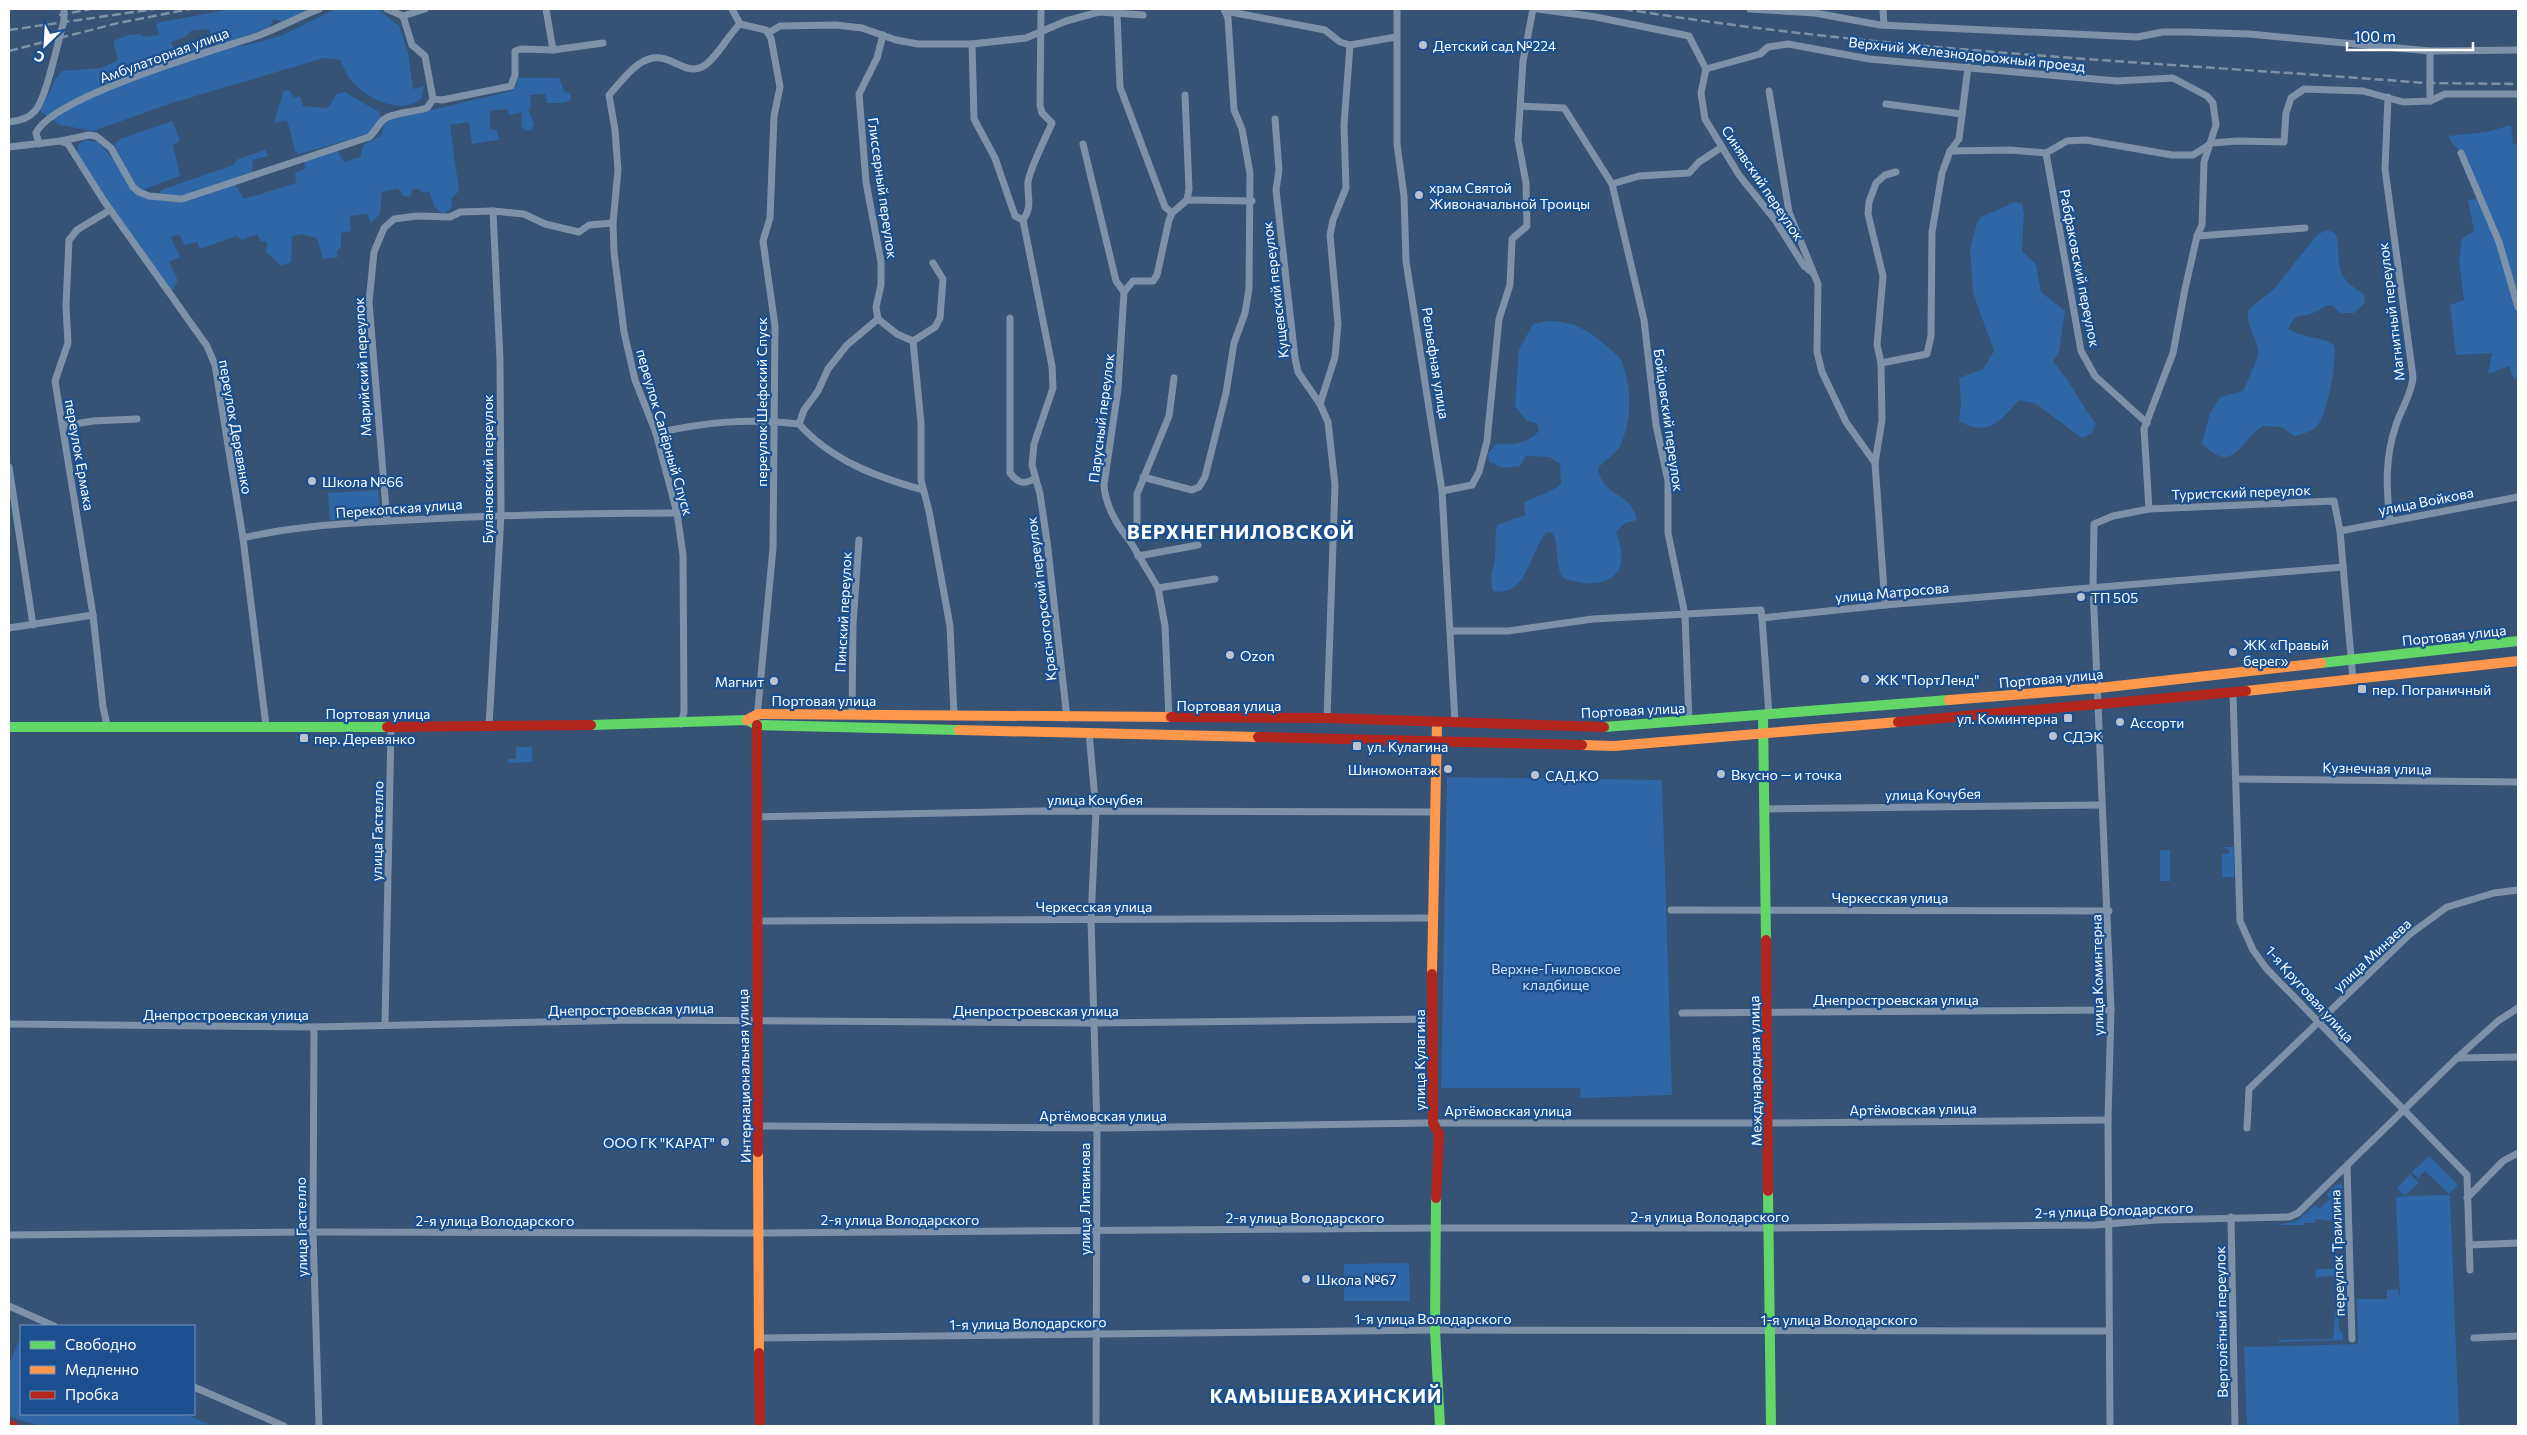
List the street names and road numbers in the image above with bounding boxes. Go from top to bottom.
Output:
street label: Амбулаторная улица [97,24,231,86]
street label: Верхний Железнодорожный проезд [1848,33,2086,75]
street label: Глиссерный переулок [865,116,901,260]
street label: Синявский переулок [1718,122,1808,244]
street label: Рабфаковский переулок [2056,188,2104,349]
street label: Кущевский переулок [1258,220,1292,359]
street label: Магнитный переулок [2374,241,2408,382]
street label: Марийский переулок [350,296,374,437]
street label: Рельефная улица [1419,306,1453,420]
street label: переулок Шефский Спуск [753,317,770,487]
street label: переулок Сапёрный Спуск [633,347,697,518]
street label: Бойцовский переулок [1651,348,1687,493]
street label: Парусный переулок [1085,352,1117,484]
street label: переулок Деревянко [216,358,256,496]
street label: Булановский переулок [479,394,496,543]
street label: переулок Ермака [62,398,98,512]
street label: Туристский переулок [2171,481,2312,503]
street label: улица Войкова [2377,483,2475,519]
street label: Перекопская улица [335,495,463,521]
street label: Красногорский переулок [1022,515,1060,682]
street label: Пинский переулок [831,551,855,673]
street label: улица Матросова [1834,579,1950,605]
street label: Портовая улица [2401,621,2507,649]
street label: Портовая улица [1998,665,2104,691]
street label: Портовая улица [772,692,876,709]
street label: Портовая улица [1177,697,1281,714]
street label: Портовая улица [1580,699,1686,721]
street label: Портовая улица [326,705,430,722]
street label: Кузнечная улица [2322,759,2432,777]
street label: улица Гастелло [368,781,386,881]
street label: улица Кочубея [1885,785,1981,803]
street label: улица Кочубея [1047,791,1143,808]
street label: Черкесская улица [1832,889,1948,906]
street label: Черкесская улица [1036,898,1152,915]
street label: улица Коминтерна [2087,914,2107,1036]
street label: улица Минаева [2330,915,2414,995]
street label: 1-я Круговая улица [2262,942,2358,1046]
street label: Интернациональная улица [734,989,754,1163]
street label: Днепростроевская улица [1813,991,1979,1008]
street label: Международная улица [1745,996,1765,1146]
street label: Днепростроевская улица [548,999,714,1019]
street label: Днепростроевская улица [953,1002,1119,1019]
street label: Днепростроевская улица [143,1006,309,1023]
street label: улица Кулагина [1411,1009,1428,1111]
street label: Артёмовская улица [1849,1099,1977,1119]
street label: Артёмовская улица [1444,1102,1572,1119]
street label: Артёмовская улица [1039,1107,1167,1124]
street label: улица Литвинова [1076,1143,1093,1255]
street label: улица Гастелло [292,1177,310,1277]
street label: переулок Траилина [2326,1189,2348,1317]
street label: 2-я улица Володарского [2034,1199,2194,1221]
street label: 2-я улица Володарского [1631,1208,1789,1225]
street label: 2-я улица Володарского [1226,1209,1384,1226]
street label: 2-я улица Володарского [821,1211,979,1228]
street label: 2-я улица Володарского [416,1212,574,1229]
street label: Вертолётный переулок [2211,1246,2231,1398]
street label: 1-я улица Володарского [1354,1310,1512,1327]
street label: 1-я улица Володарского [1760,1311,1918,1328]
street label: 1-я улица Володарского [949,1313,1107,1333]

